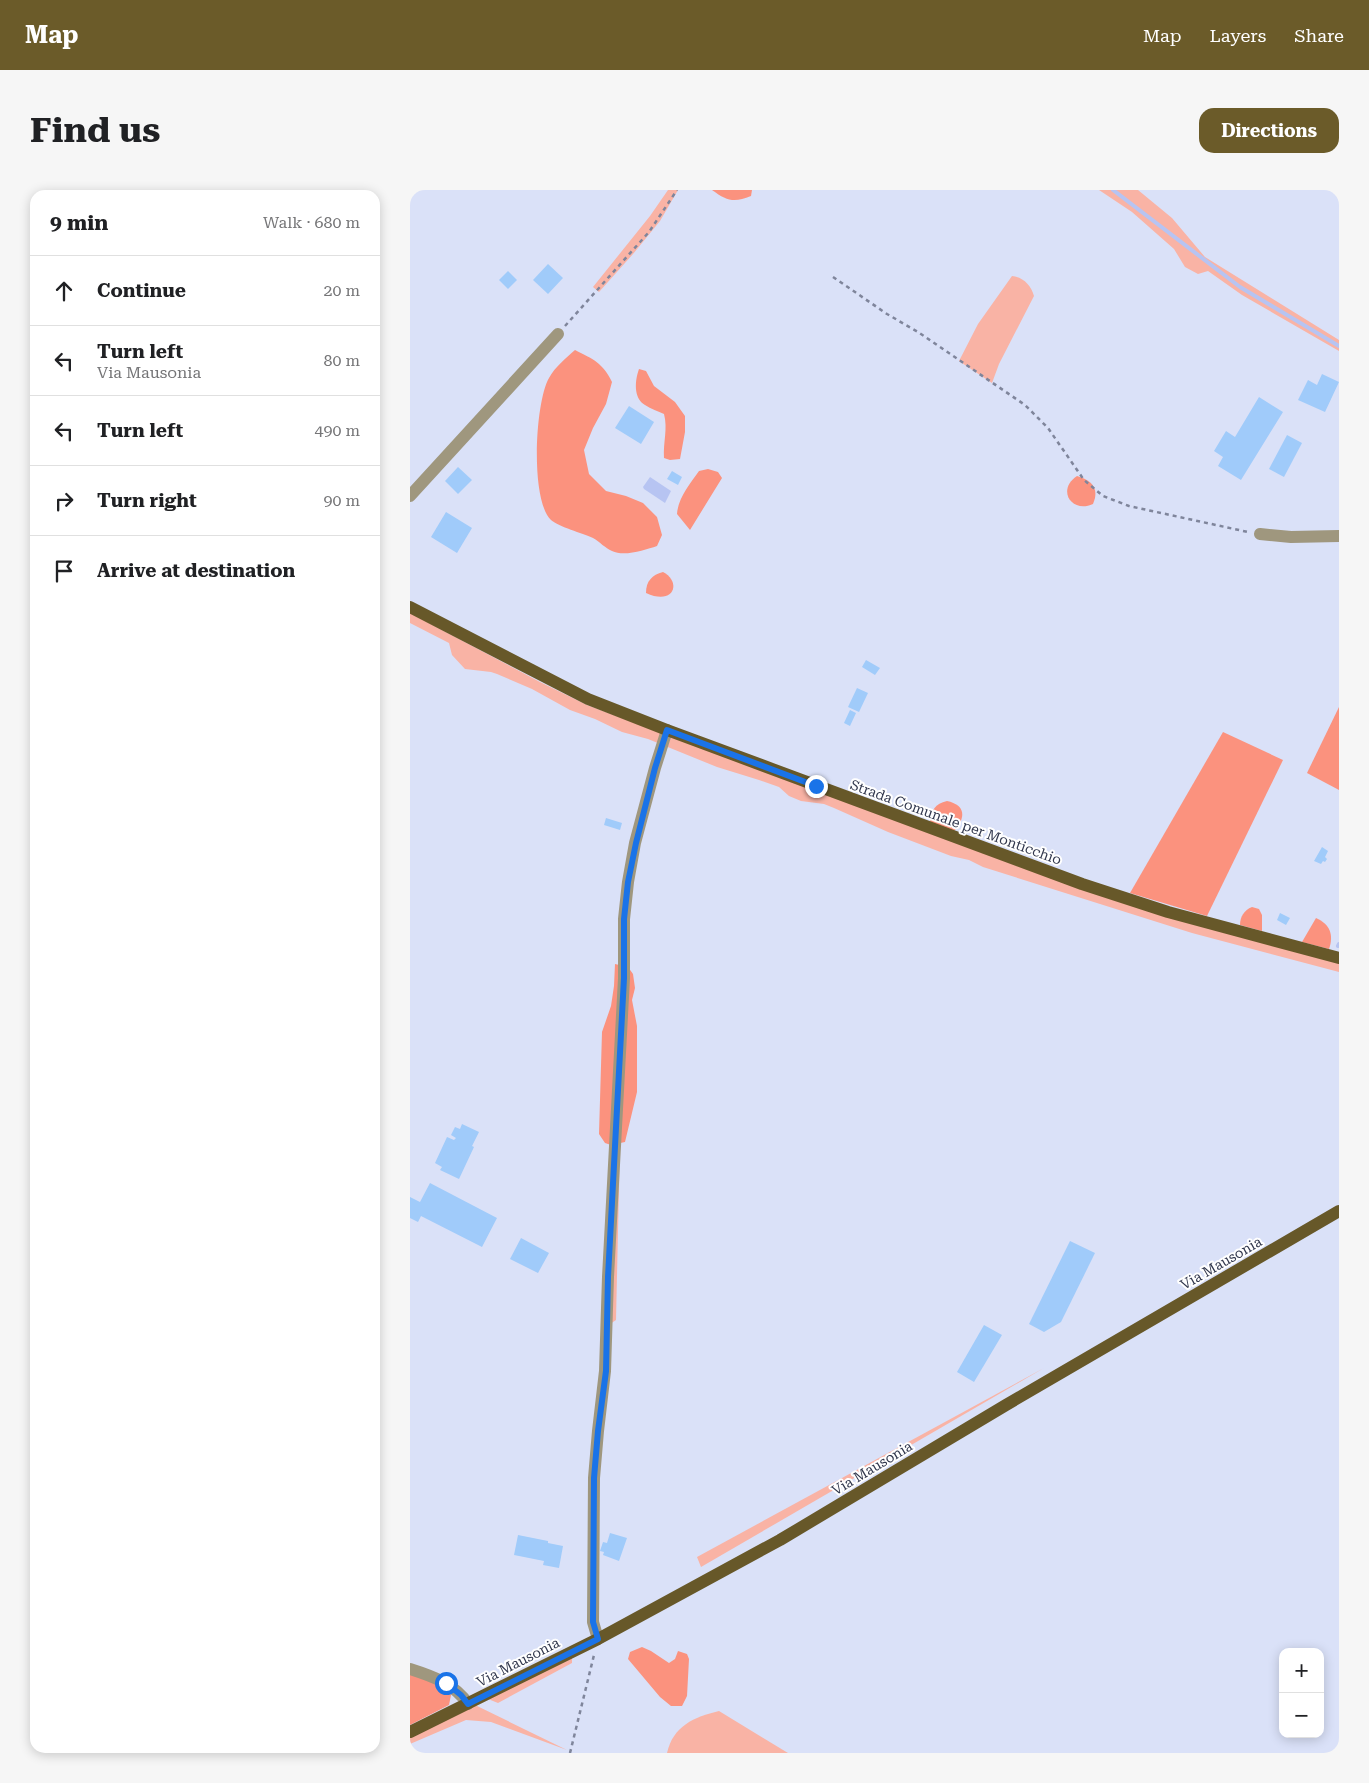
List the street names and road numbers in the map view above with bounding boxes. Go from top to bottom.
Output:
street label: Strada Comunale per Monticchio [848,776,1064,868]
street label: Via Mausonia [1178,1233,1265,1293]
street label: Via Mausonia [829,1437,916,1498]
street label: Via Mausonia [474,1634,563,1690]

